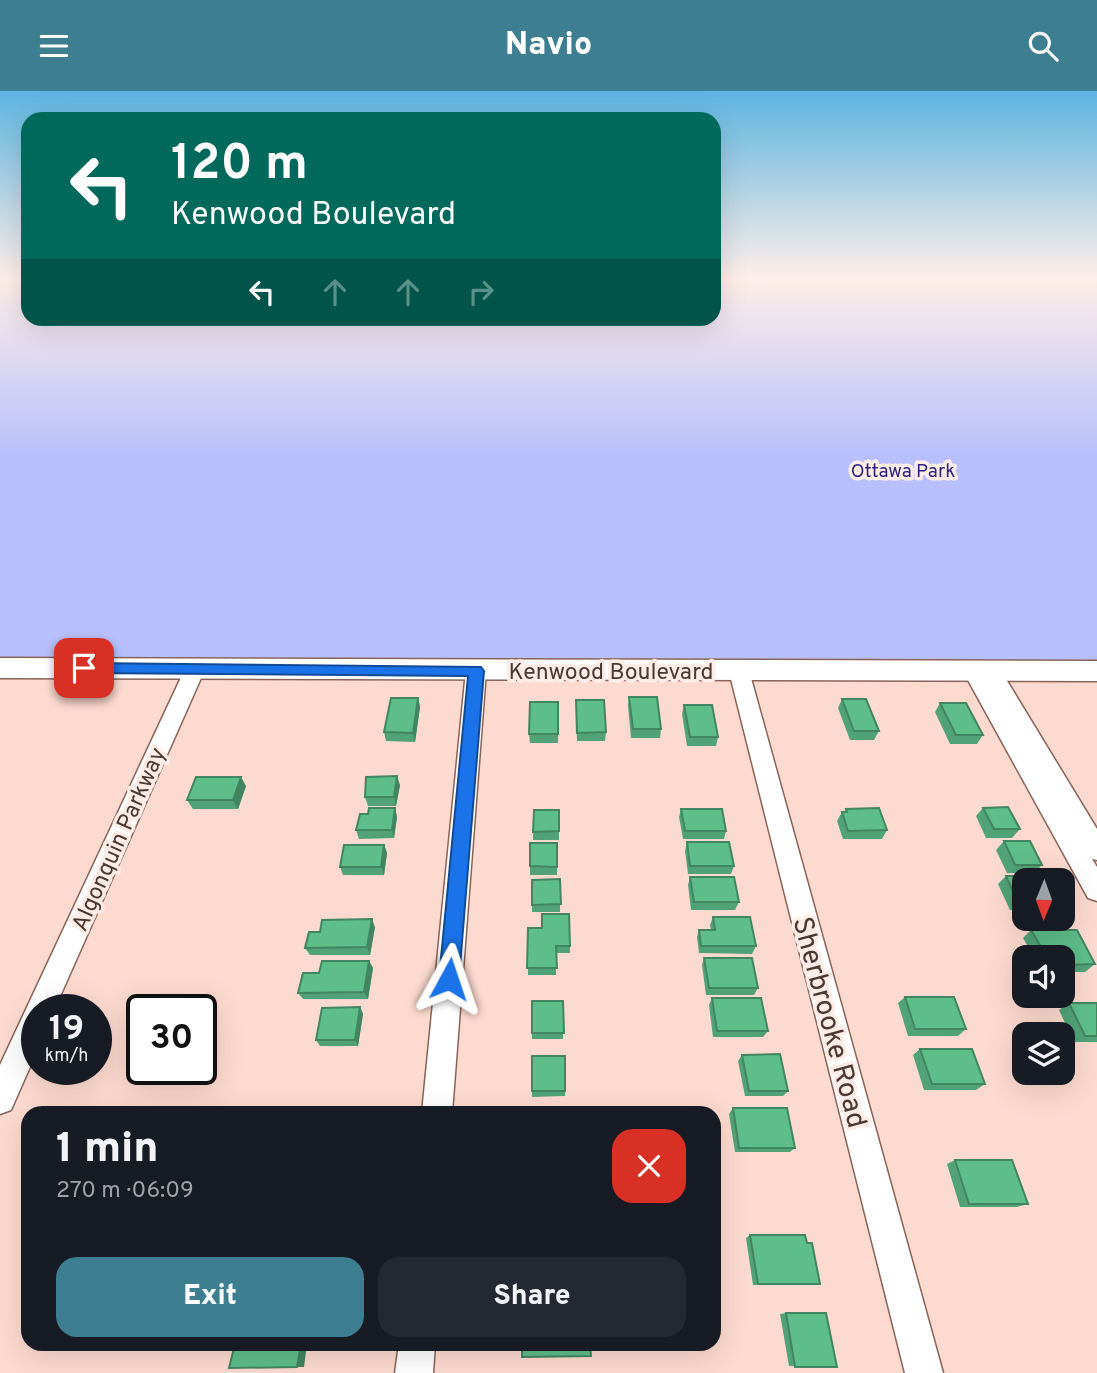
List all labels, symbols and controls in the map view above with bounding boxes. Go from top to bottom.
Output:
text: Navio [505,26,592,66]
icon: menu [35,27,73,65]
icon: search [1024,27,1062,65]
text: 120 m [171,135,308,197]
icon: left [56,140,147,231]
text: Kenwood Boulevard [171,196,456,236]
icon: left [243,273,281,311]
icon: ahead [316,273,354,311]
icon: ahead [389,273,427,311]
icon: right [462,273,500,311]
park label: Ottawa Park [851,460,955,484]
pin [54,638,114,698]
icon: arrive [65,649,103,687]
street label: Kenwood Boulevard [509,659,713,688]
street label: Algonquin Parkway [67,744,174,936]
north arrow [1012,868,1074,931]
map controls [1012,868,1075,1085]
street label: Sherbrooke Road [783,913,874,1132]
position arrow [412,942,486,1016]
button: sound [1012,945,1075,1008]
speed limit sign: 30 [126,994,217,1085]
text: 19 [49,1008,84,1052]
button: layers [1012,1022,1075,1085]
text: km/h [45,1045,88,1068]
text: 1 min [56,1124,159,1177]
button: close [612,1129,686,1203]
text: 270 m · 06:09 [56,1177,194,1206]
button: Exit [56,1257,364,1337]
button: Share [378,1257,686,1337]

